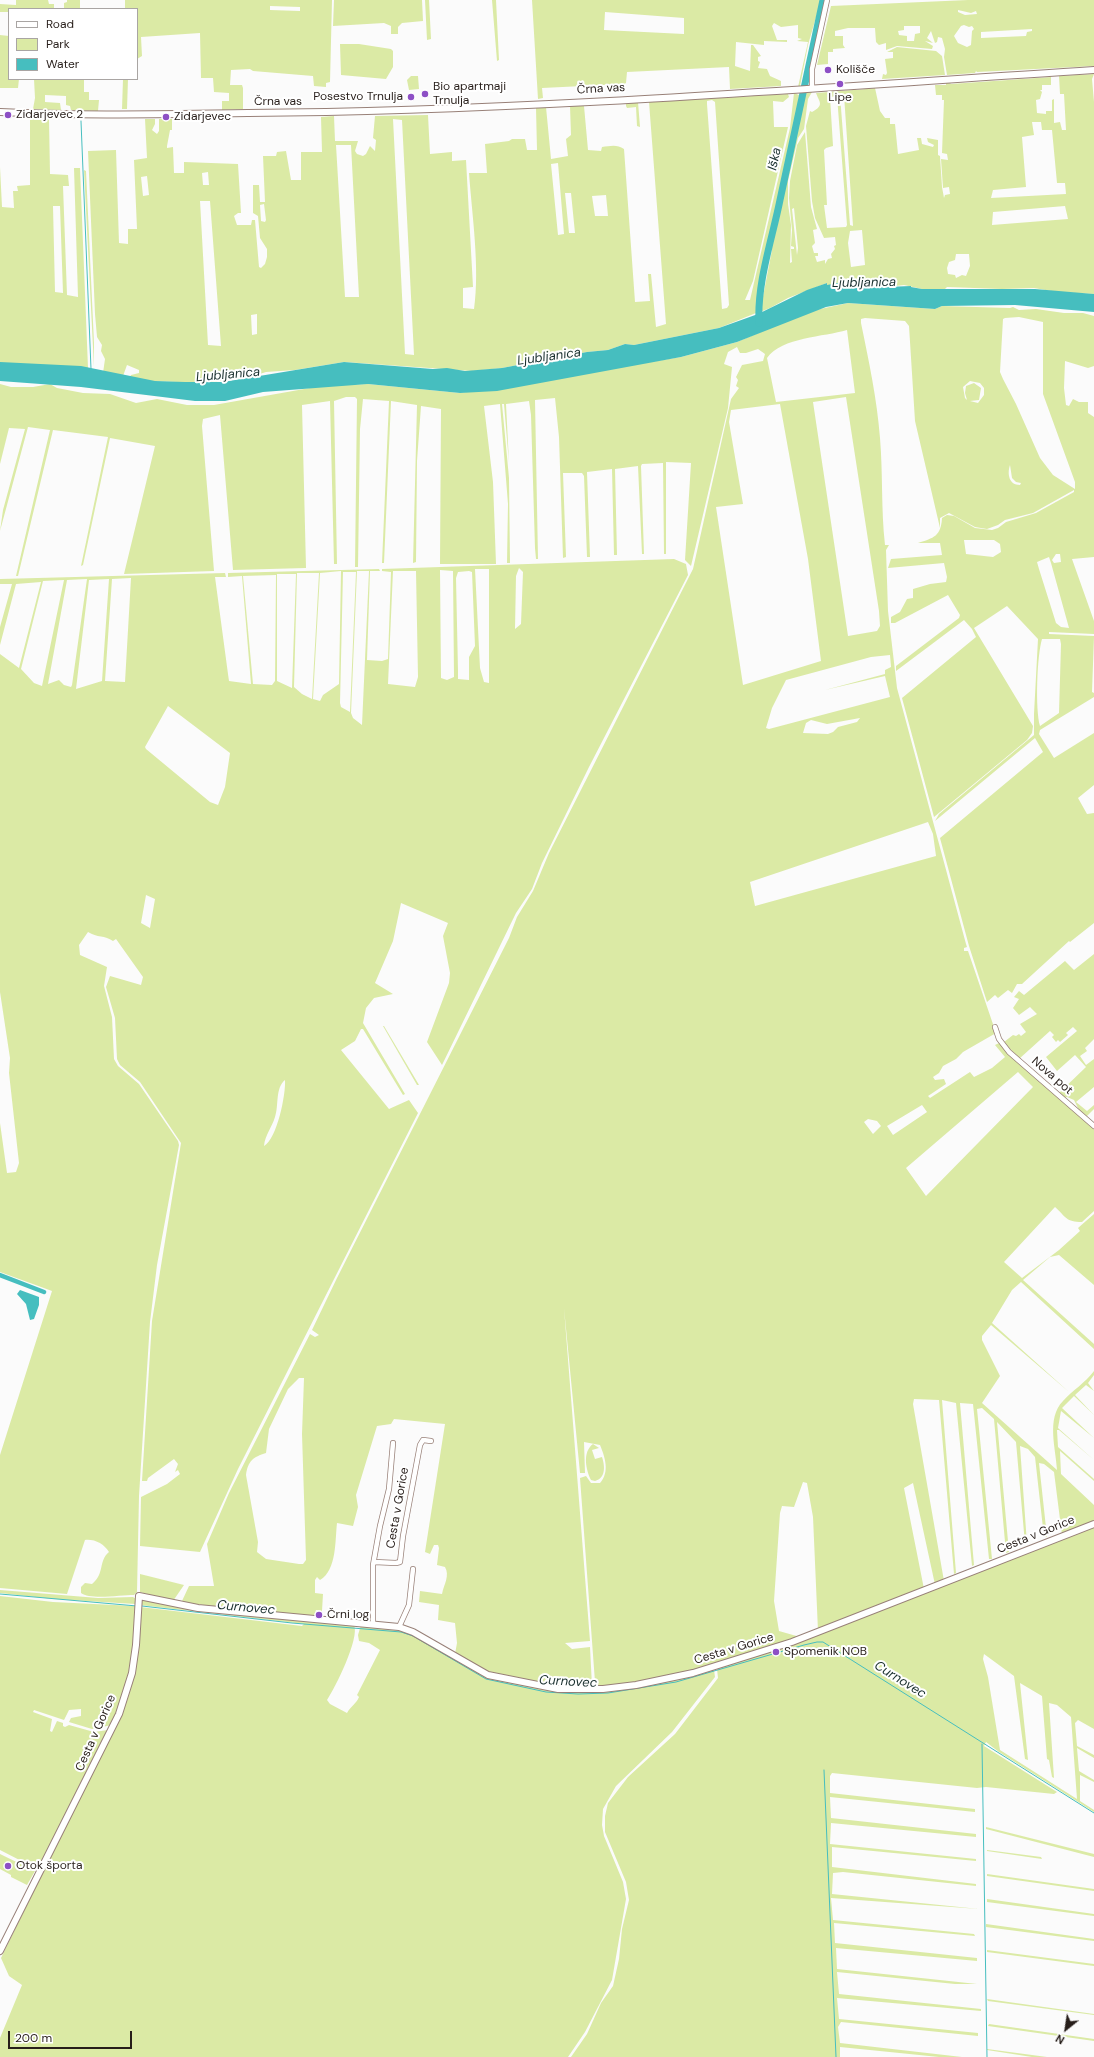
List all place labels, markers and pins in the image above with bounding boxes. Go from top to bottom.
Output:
place label: Kolišče [836,63,875,77]
marker: Kolišče [823,65,833,75]
marker: Lipe [835,79,845,89]
place label: Bio apartmaji Trnulja [433,80,506,108]
marker: Bio apartmaji Trnulja [420,89,430,99]
place label: Posestvo Trnulja [313,90,403,104]
place label: Lipe [828,91,852,105]
marker: Posestvo Trnulja [406,92,416,102]
place label: Zidarjevec 2 [16,108,83,122]
marker: Zidarjevec 2 [3,110,13,120]
place label: Zidarjevec [174,110,231,124]
marker: Zidarjevec [161,112,171,122]
place label: Črni log [327,1608,369,1622]
marker: Črni log [314,1610,324,1620]
place label: Spomenik NOB [784,1645,867,1659]
marker: Spomenik NOB [771,1647,781,1657]
place label: Otok športa [16,1859,83,1873]
marker: Otok športa [3,1861,13,1871]

